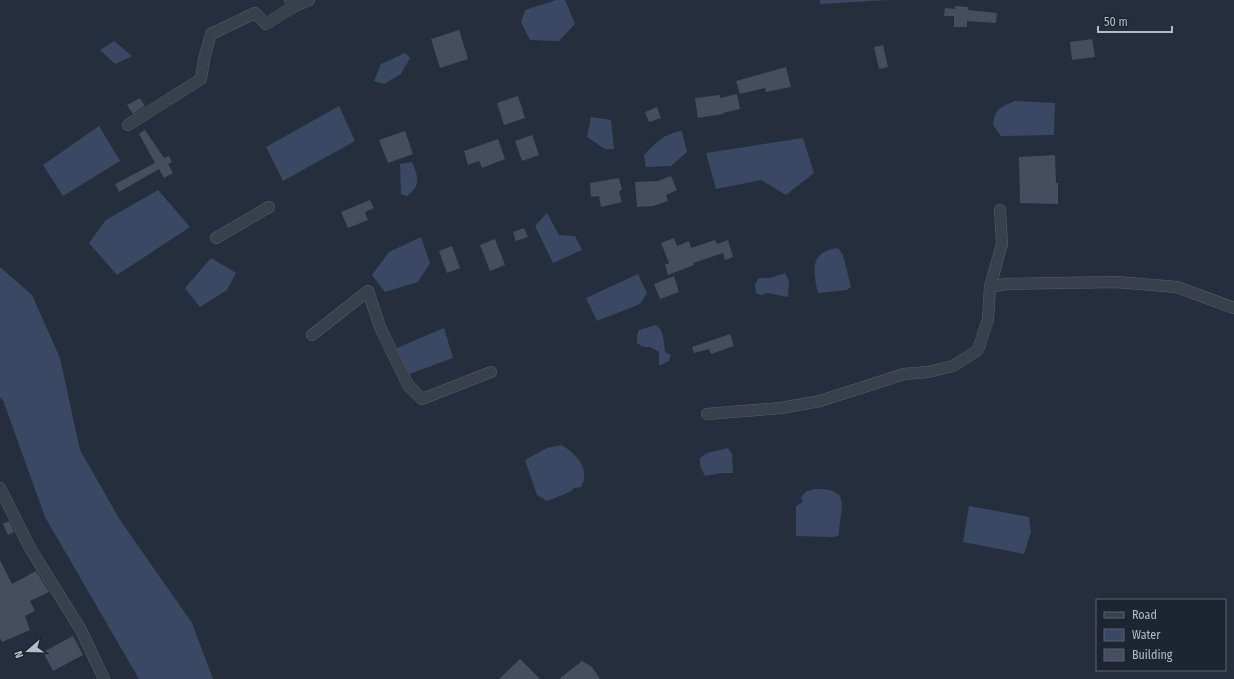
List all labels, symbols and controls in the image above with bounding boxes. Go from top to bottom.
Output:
scale bar [1098,8,1172,34]
text: 50 m [1104,15,1128,29]
legend [1096,599,1226,671]
text: Road [1132,608,1157,622]
text: Water [1132,628,1161,642]
north arrow [8,631,48,671]
text: Building [1132,648,1173,662]
text: N [12,649,26,660]

